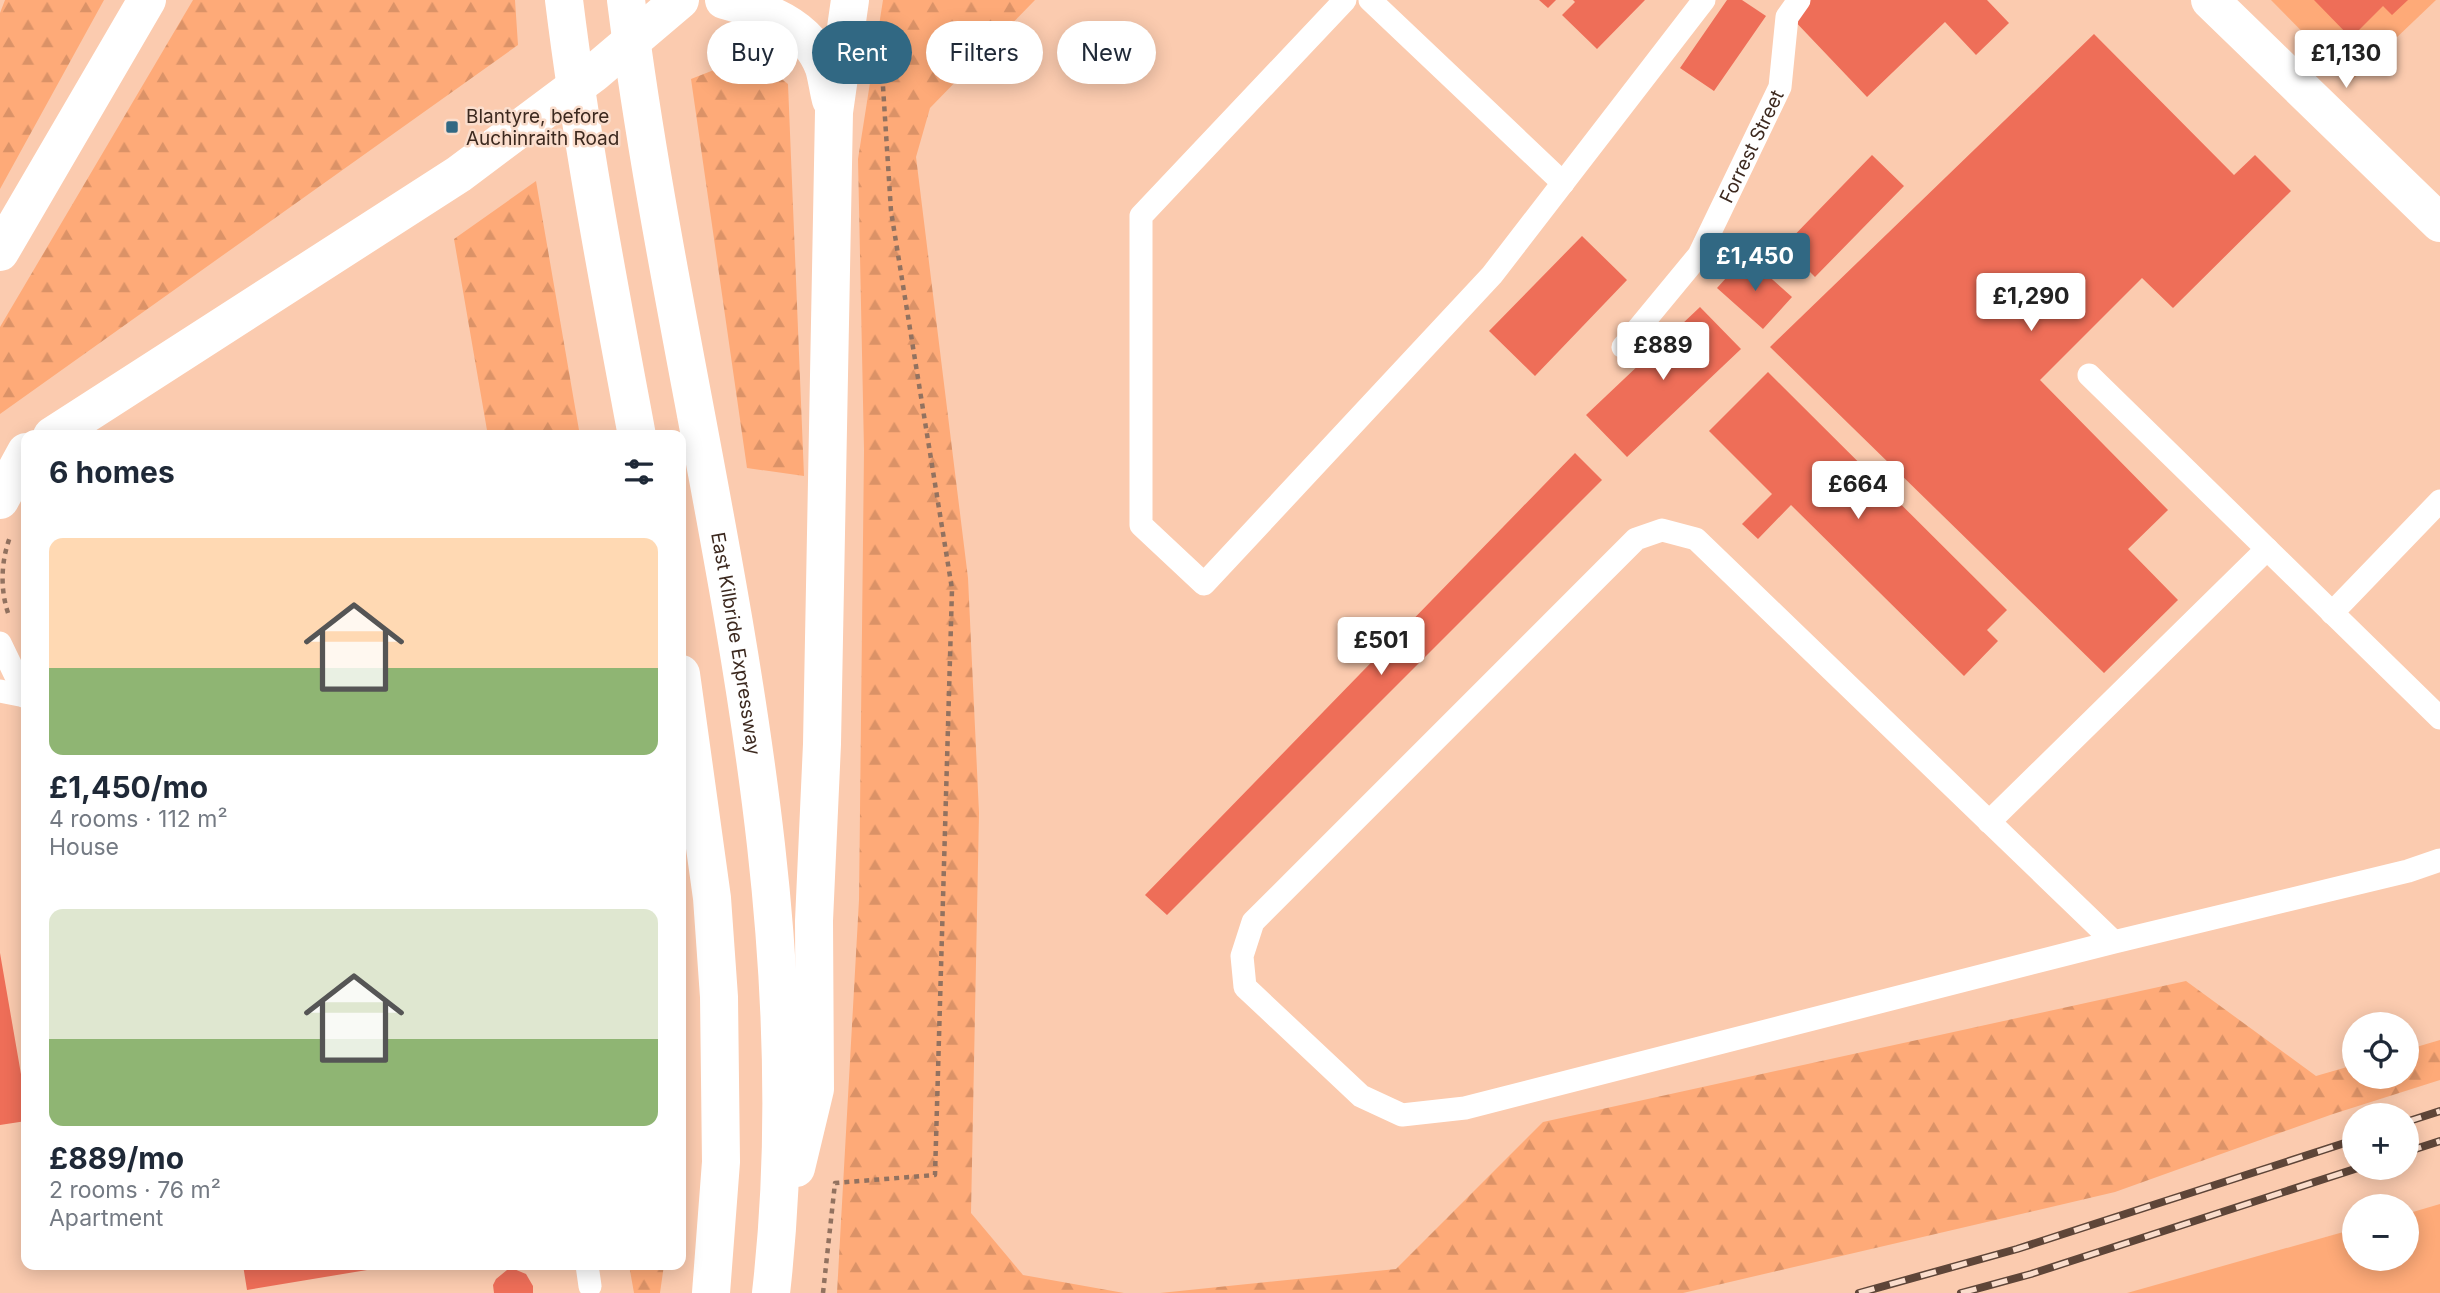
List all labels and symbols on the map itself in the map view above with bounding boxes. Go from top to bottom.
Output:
pin: £1,130 [2289,31,2403,90]
street label: Forrest Street [1715,86,1789,207]
place label: Blantyre, before Auchinraith Road [466,105,619,150]
marker: Blantyre, before Auchinraith Road [444,119,460,135]
pin: £1,450 [1698,233,1812,293]
pin: £1,290 [1974,274,2088,333]
pin: £889 [1622,322,1704,382]
pin: £664 [1817,462,1899,521]
street label: East Kilbride Expressway [706,530,765,757]
pin: £501 [1340,618,1422,677]

